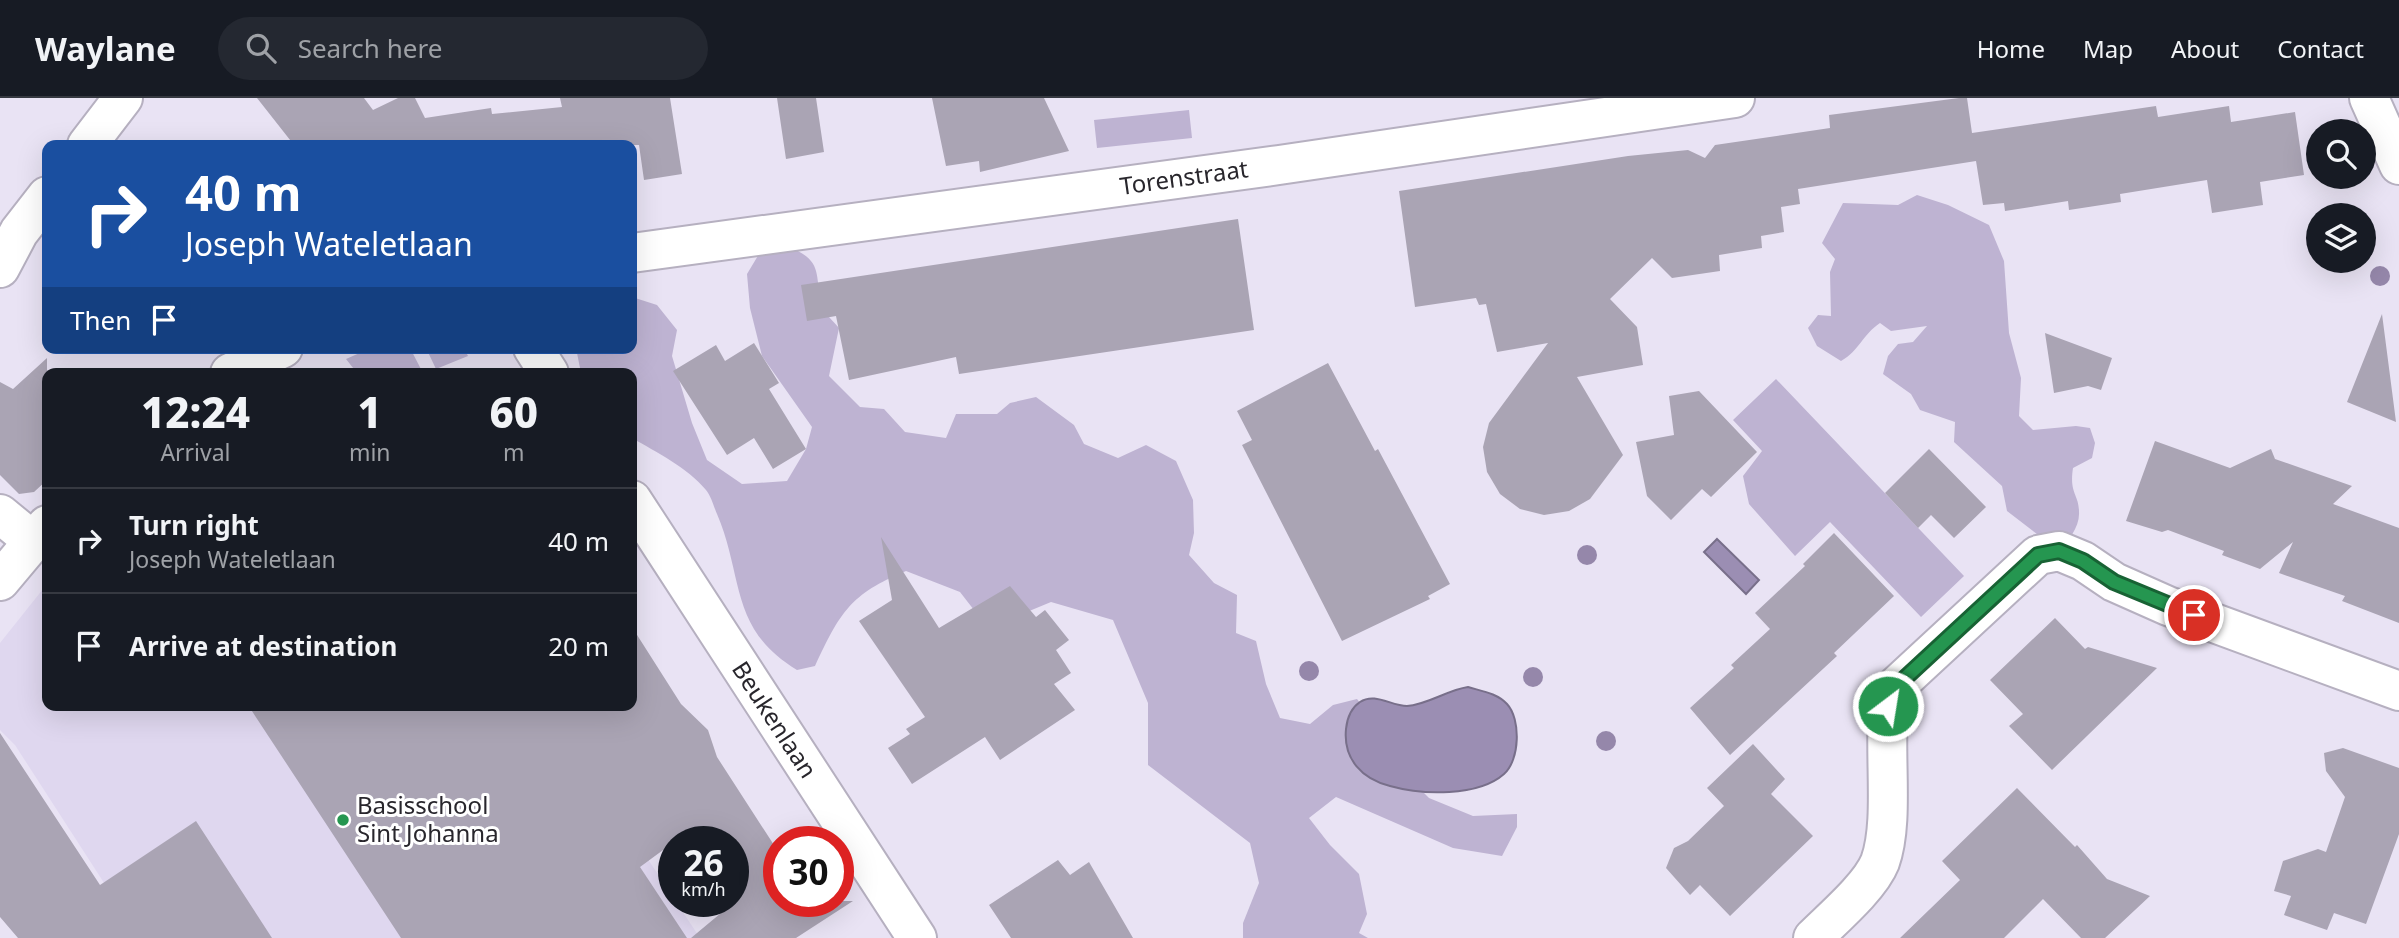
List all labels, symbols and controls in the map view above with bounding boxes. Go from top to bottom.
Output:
search box [218,17,708,80]
text: Waylane [35,26,176,71]
icon: search [242,29,280,67]
text: Search here [298,30,442,66]
text: Home [1977,32,2045,65]
text: Map [2083,32,2133,65]
text: About [2171,32,2239,65]
text: Contact [2277,32,2364,65]
map controls [2306,119,2376,273]
button: search [2306,119,2376,189]
street label: Torenstraat [1118,151,1250,202]
text: 40 m [185,159,302,225]
icon: right [70,168,161,259]
button: layers [2306,203,2376,273]
text: Joseph Wateletlaan [185,222,473,265]
icon: arrive [145,301,183,339]
text: Then [70,302,131,338]
text: 12:24 [141,383,250,440]
text: 1 [358,383,382,440]
text: 60 [490,383,538,440]
text: Arrival [160,436,231,468]
text: min [349,436,391,468]
text: m [503,436,525,468]
text: Turn right [129,507,259,543]
icon: right [70,522,108,560]
text: 40 m [548,523,609,559]
text: Joseph Wateletlaan [129,543,336,575]
pin [2164,585,2224,645]
icon: arrive [2175,596,2213,634]
icon: arrive [70,627,108,665]
text: Arrive at destination [129,628,398,664]
text: 20 m [548,628,609,664]
street label: Beukenlaan [725,654,825,784]
position arrow [1851,669,1925,743]
place label: Basisschool Sint Johanna [357,788,499,849]
marker: Basisschool Sint Johanna [335,812,351,828]
speed limit sign: 30 [763,826,854,917]
text: 26 [683,839,724,886]
text: km/h [681,877,726,901]

